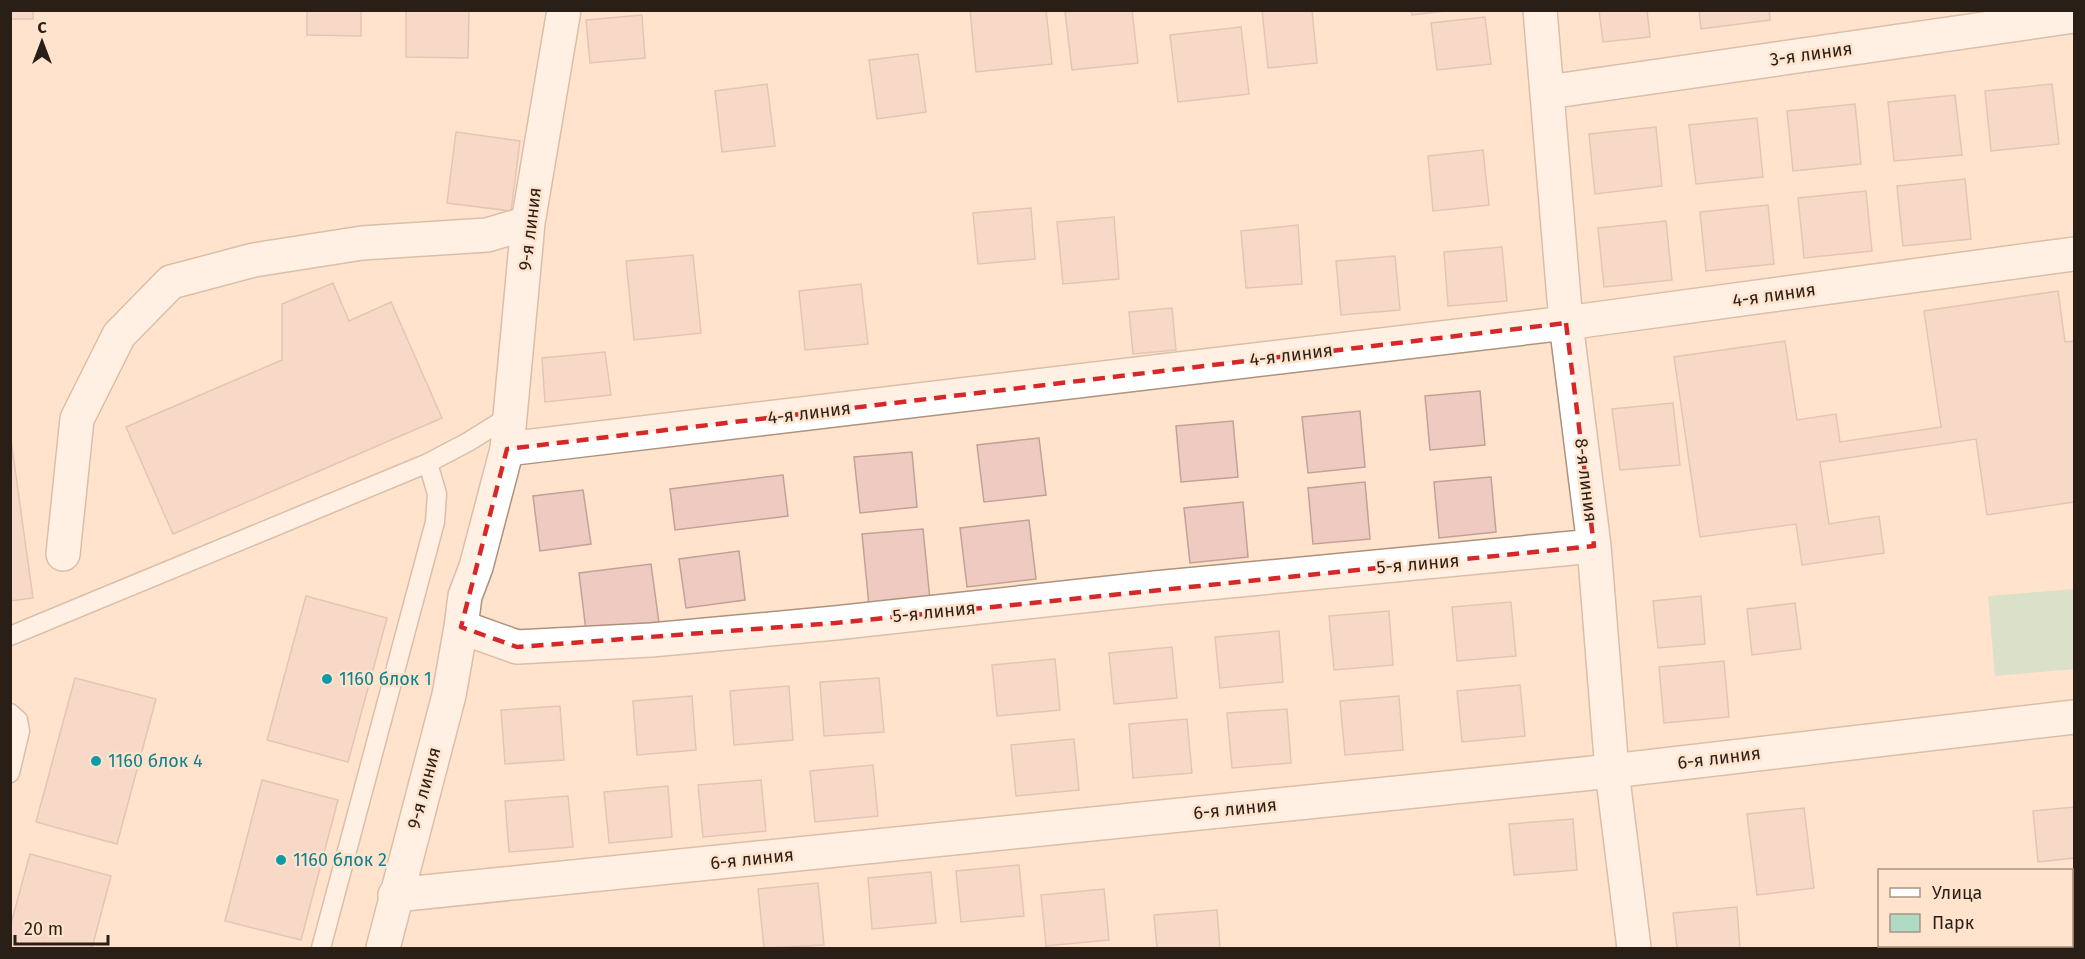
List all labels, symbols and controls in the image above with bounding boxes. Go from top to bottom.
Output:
north arrow [12,12,72,72]
text: С [37,18,47,37]
street label: 3-я линия [1768,37,1854,71]
street label: 9-я линия [514,186,546,272]
street label: 4-я линия [1731,278,1817,312]
street label: 4-я линия [1248,339,1334,371]
street label: 4-я линия [766,397,852,429]
street label: 8-я линия [1570,437,1602,523]
street label: 5-я линия [1376,549,1460,579]
street label: 5-я линия [891,597,977,627]
place label: 1160 блок 1 [339,668,432,690]
marker: 1160 блок 1 [320,672,334,686]
street label: 6-я линия [1676,742,1762,774]
street label: 9-я линия [403,745,445,831]
place label: 1160 блок 4 [108,750,203,772]
marker: 1160 блок 4 [89,754,103,768]
street label: 6-я линия [1192,794,1278,824]
street label: 6-я линия [709,844,795,874]
place label: 1160 блок 2 [293,849,387,871]
marker: 1160 блок 2 [274,853,288,867]
legend [1878,869,2073,947]
text: Улица [1932,882,1982,904]
scale bar [15,908,108,946]
text: Парк [1932,912,1975,934]
text: 20 m [24,918,63,940]

